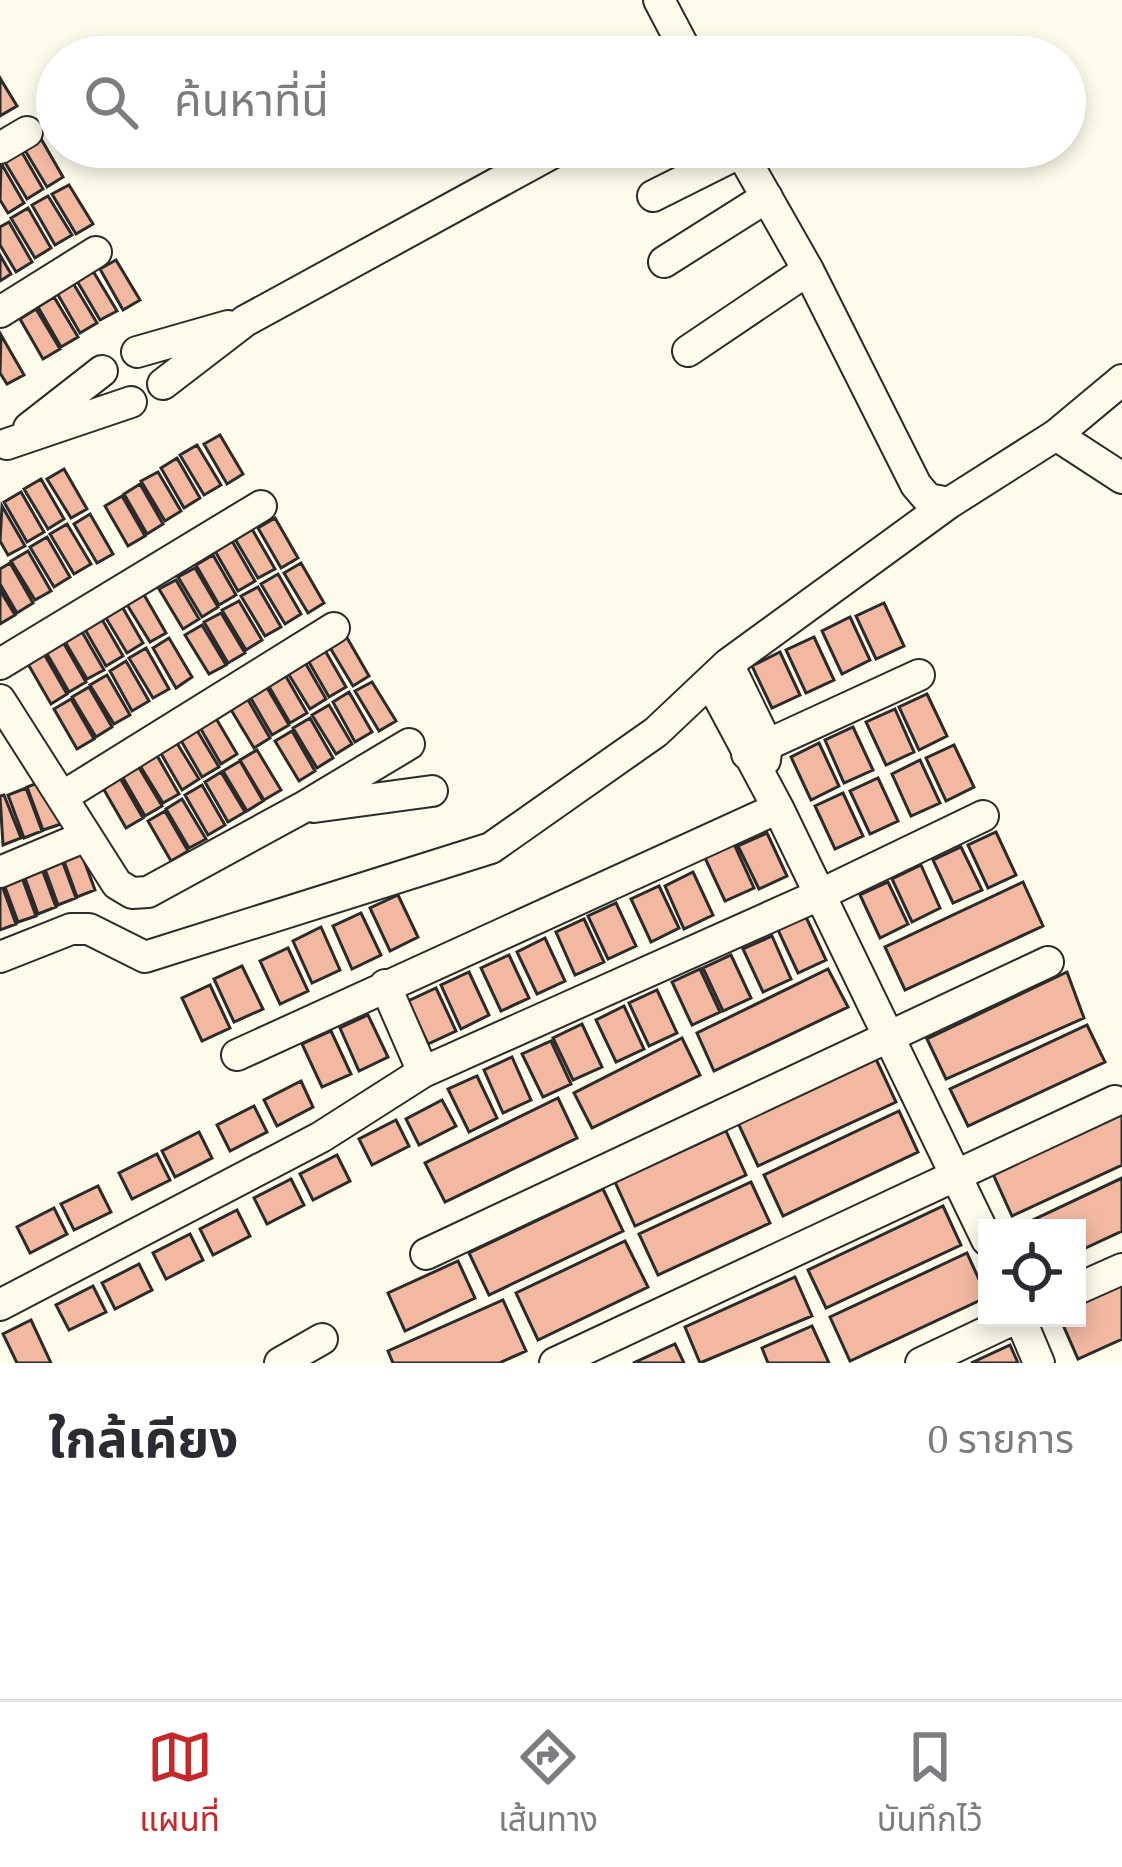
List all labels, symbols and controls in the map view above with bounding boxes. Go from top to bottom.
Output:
search box [36,36,1086,168]
icon: search [78,69,144,135]
text: ค้นหาที่นี่ [174,69,329,129]
map controls [978,1219,1086,1327]
button: locate [978,1219,1086,1327]
text: ใกล้เคียง [48,1404,238,1472]
text: 0 รายการ [927,1412,1074,1464]
tab: แผนที่ [139,1724,220,1846]
tab: เส้นทาง [498,1724,598,1846]
tab: บันทึกไว้ [877,1724,983,1846]

